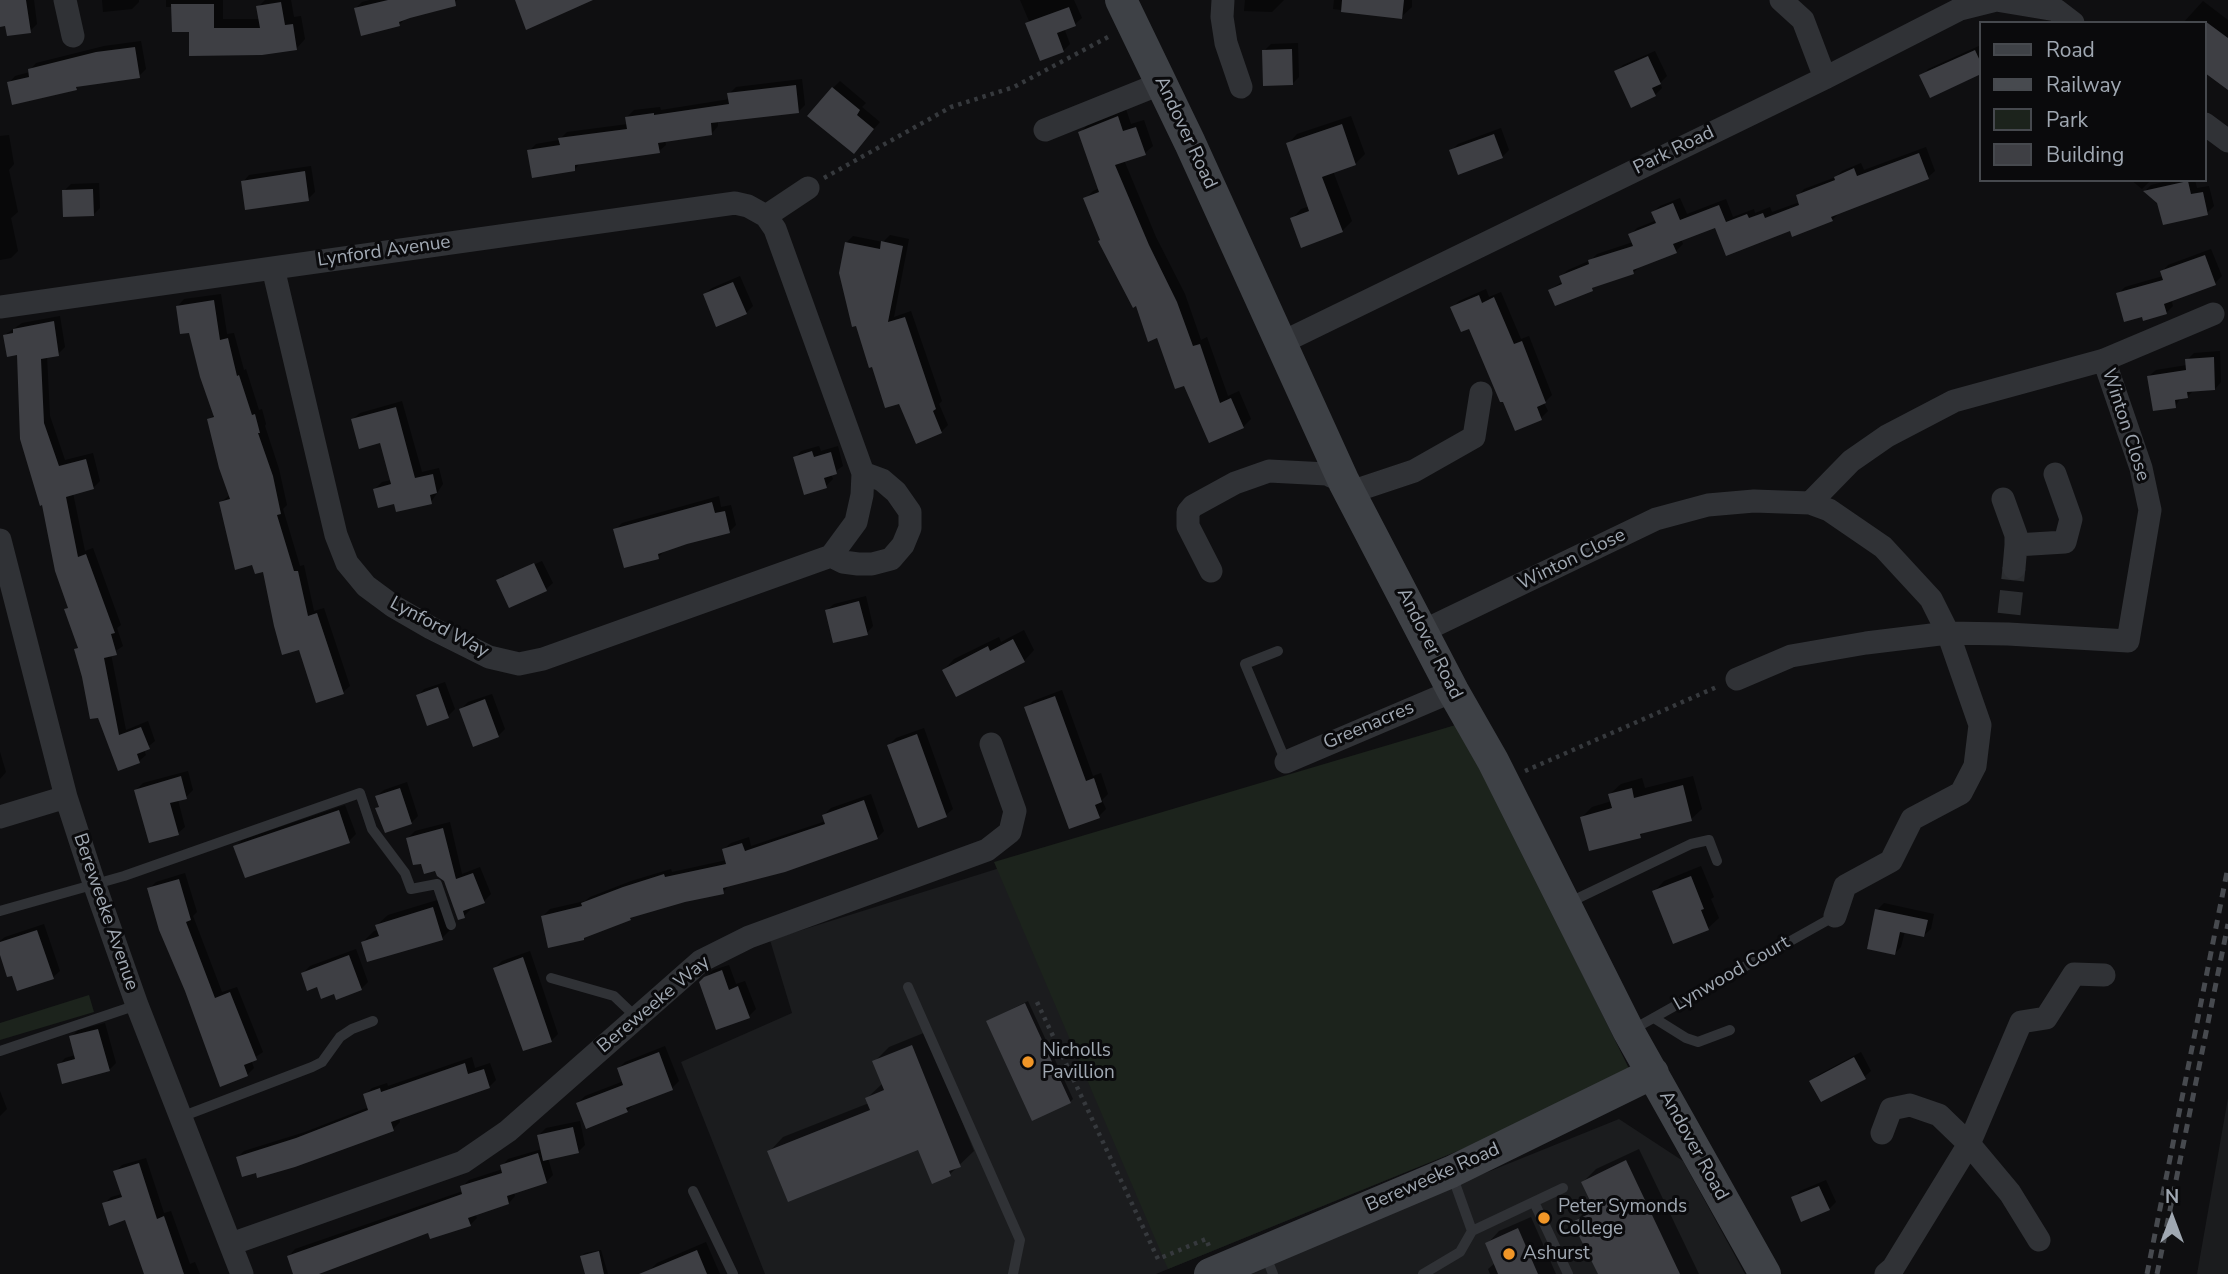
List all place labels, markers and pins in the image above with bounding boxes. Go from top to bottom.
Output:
place label: Nicholls Pavillion [1042,1040,1115,1084]
marker: Nicholls Pavillion [1020,1054,1036,1070]
place label: Peter Symonds College [1558,1196,1687,1240]
marker: Peter Symonds College [1536,1210,1552,1226]
place label: Ashurst [1523,1243,1590,1265]
marker: Ashurst [1501,1246,1517,1262]

